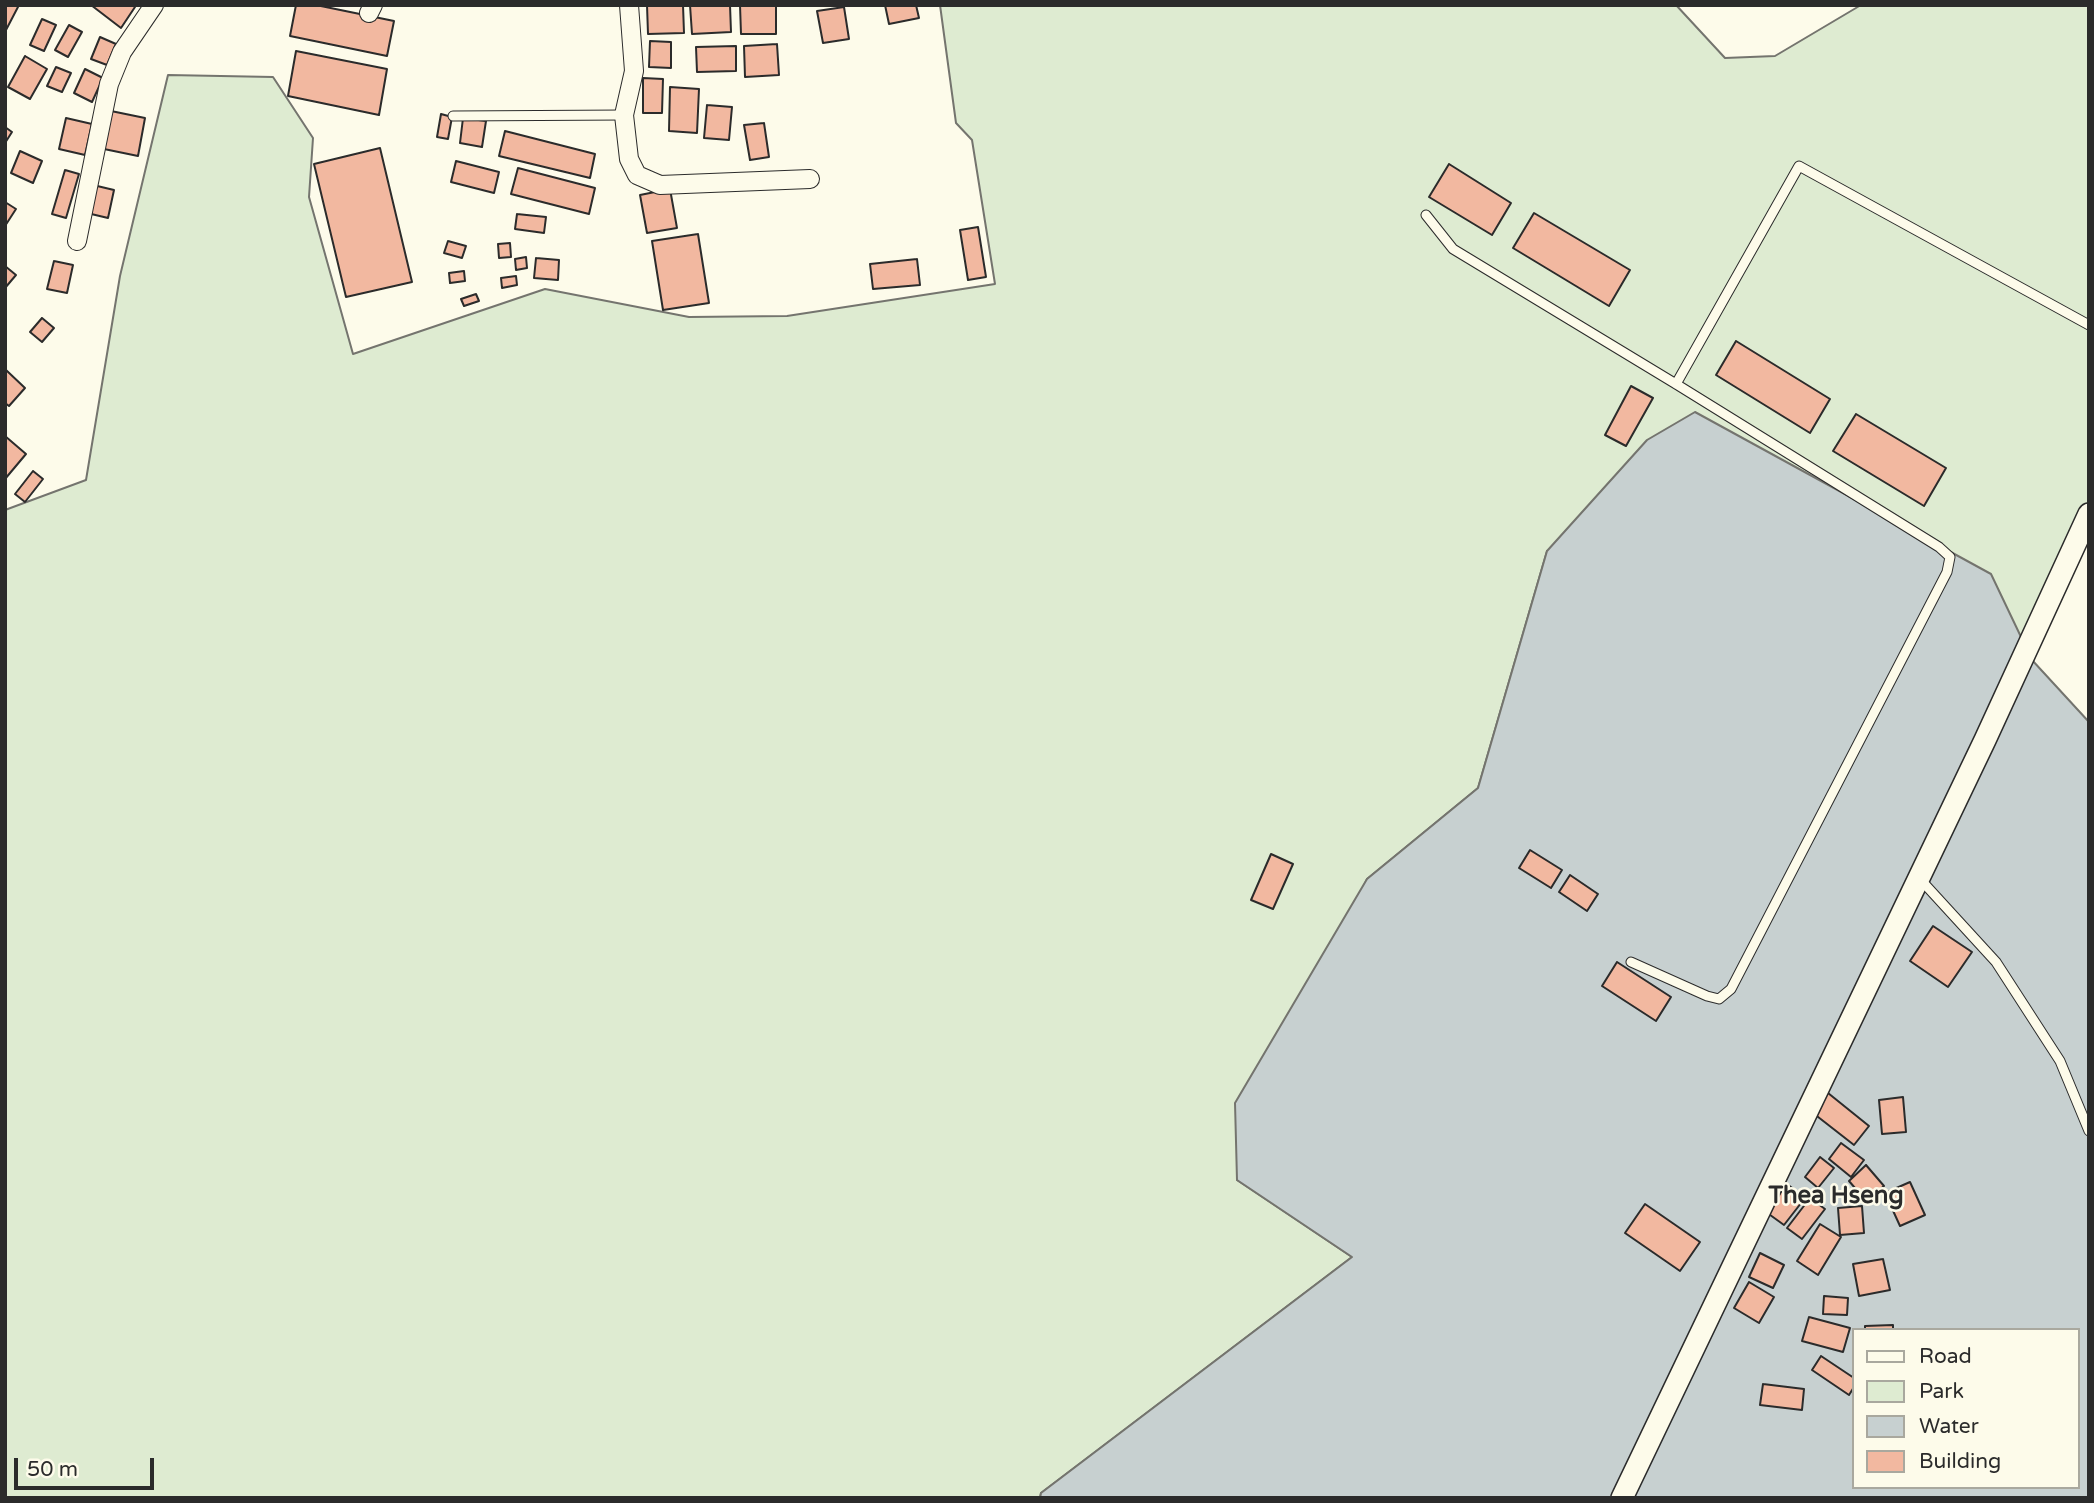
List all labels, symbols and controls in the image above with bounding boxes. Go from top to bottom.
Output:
district label: Thea Hseng [1768,1183,1904,1211]
legend [1853,1328,2080,1489]
text: Road [1919,1344,1972,1369]
text: Park [1919,1379,1964,1404]
text: Water [1919,1414,1979,1439]
scale bar [18,1444,158,1488]
text: Building [1919,1449,2001,1474]
text: 50 m [27,1457,78,1482]

